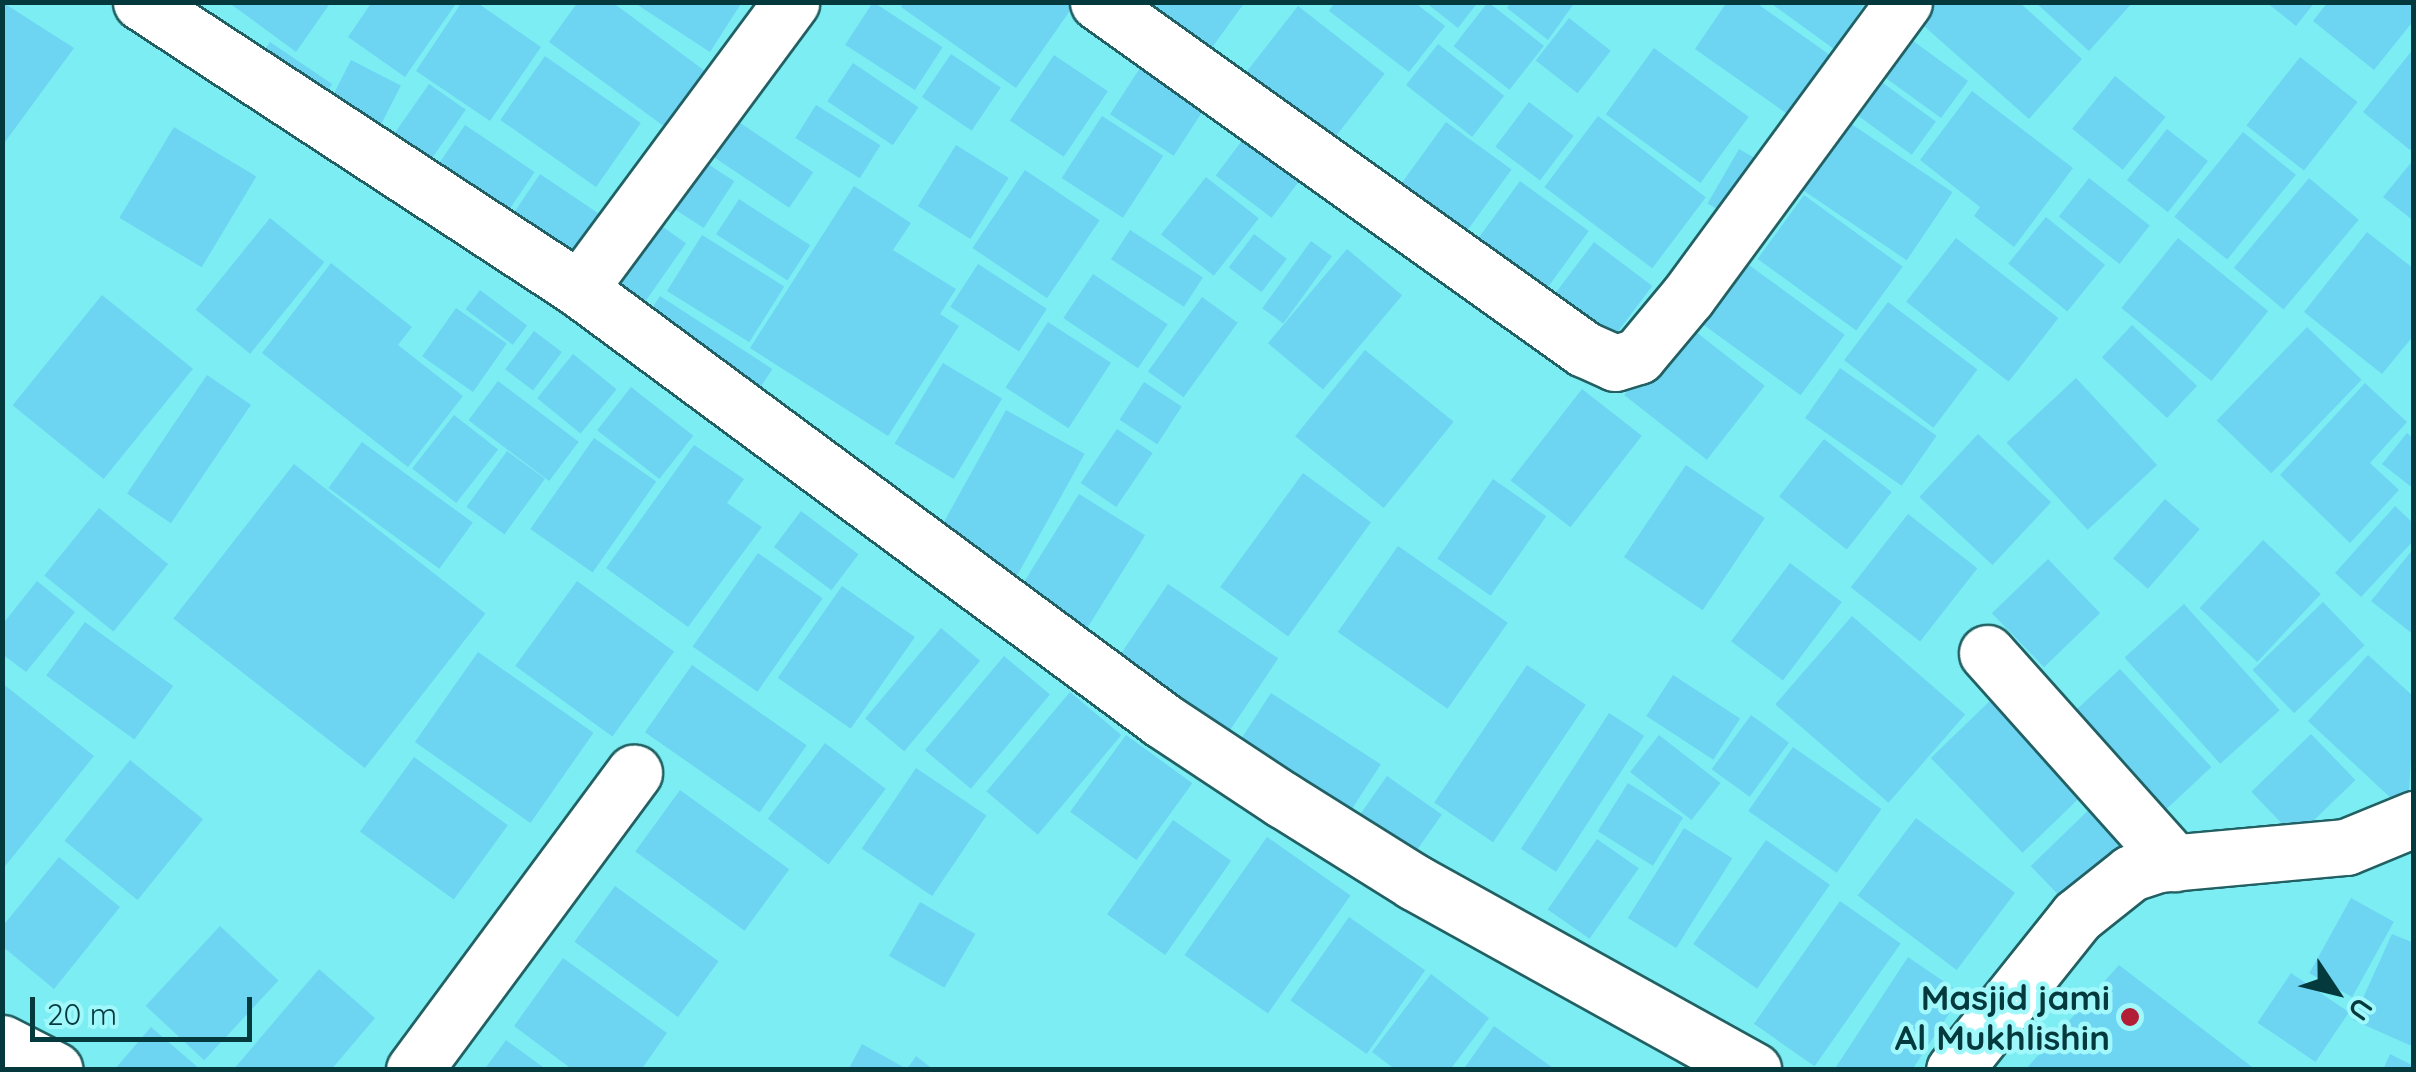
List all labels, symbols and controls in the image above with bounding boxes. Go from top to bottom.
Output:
north arrow [2286,942,2386,1042]
place label: Masjid jami Al Mukhlishin [1895,976,2110,1058]
scale bar [35,977,258,1039]
text: U [2341,991,2381,1028]
text: 20 m [47,995,117,1033]
marker: Masjid jami Al Mukhlishin [2119,1006,2141,1028]

